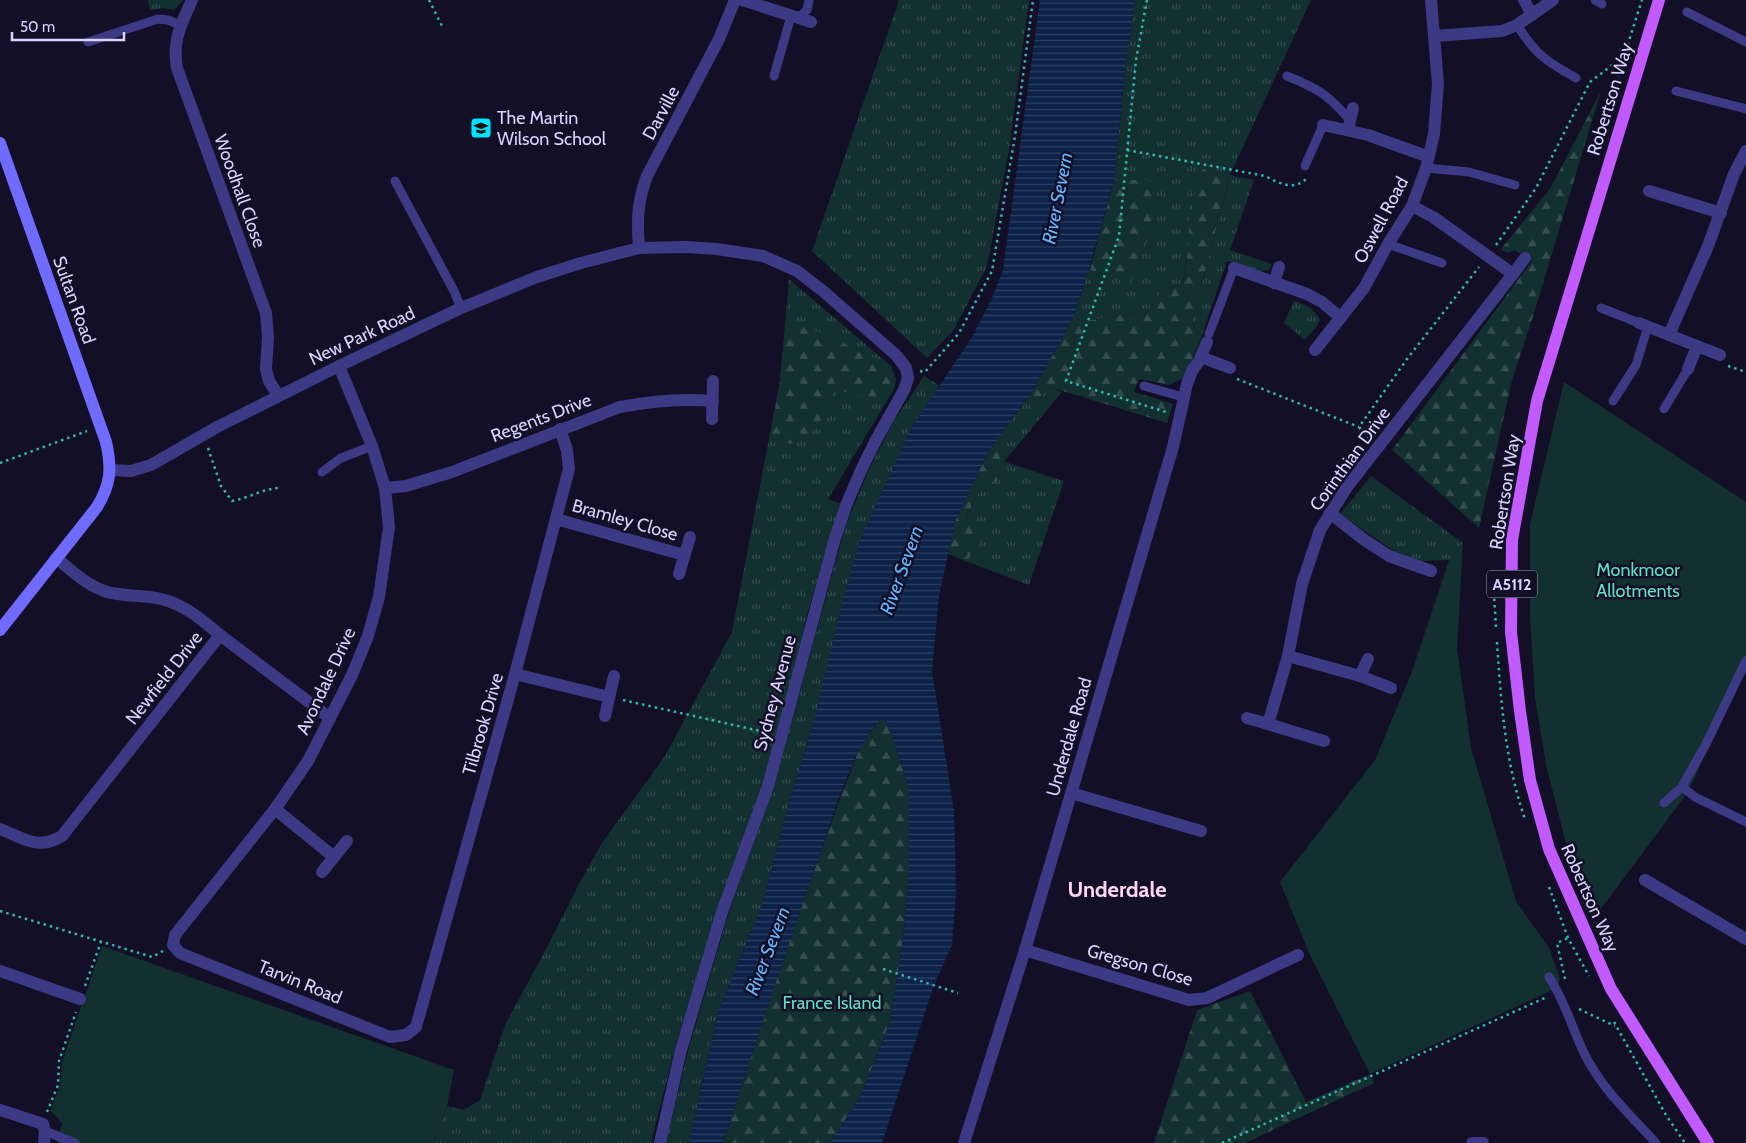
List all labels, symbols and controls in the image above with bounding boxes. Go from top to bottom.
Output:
scale bar [12,10,125,42]
text: 50 m [20,18,55,36]
street label: Robertson Way [1582,40,1638,158]
street label: Darville [638,82,684,144]
place label: The Martin Wilson School [497,107,607,150]
school or university icon: The Martin Wilson School [469,116,493,140]
street label: Woodhall Close [209,131,271,251]
water label: River Severn [1037,150,1078,246]
street label: Oswell Road [1349,173,1413,267]
street label: Sultan Road [48,253,100,347]
street label: New Park Road [306,302,418,370]
street label: Regents Drive [488,389,594,447]
street label: Corinthian Drive [1305,403,1395,515]
street label: Robertson Way [1485,433,1525,551]
street label: Bramley Close [570,494,680,546]
water label: River Severn [875,523,928,618]
park label: Monkmoor Allotments [1596,559,1680,602]
road number: A5112 [1487,570,1537,598]
street label: Avondale Drive [292,624,360,738]
street label: Newfield Drive [121,627,207,729]
street label: Sydney Avenue [749,633,801,753]
street label: Tilbrook Drive [458,670,508,778]
street label: Underdale Road [1042,675,1096,799]
street label: Robertson Way [1556,840,1624,956]
district label: Underdale [1067,876,1167,903]
water label: River Severn [740,904,795,999]
street label: Gregson Close [1085,939,1195,991]
street label: Tarvin Road [255,955,345,1009]
park label: France Island [783,992,881,1014]

